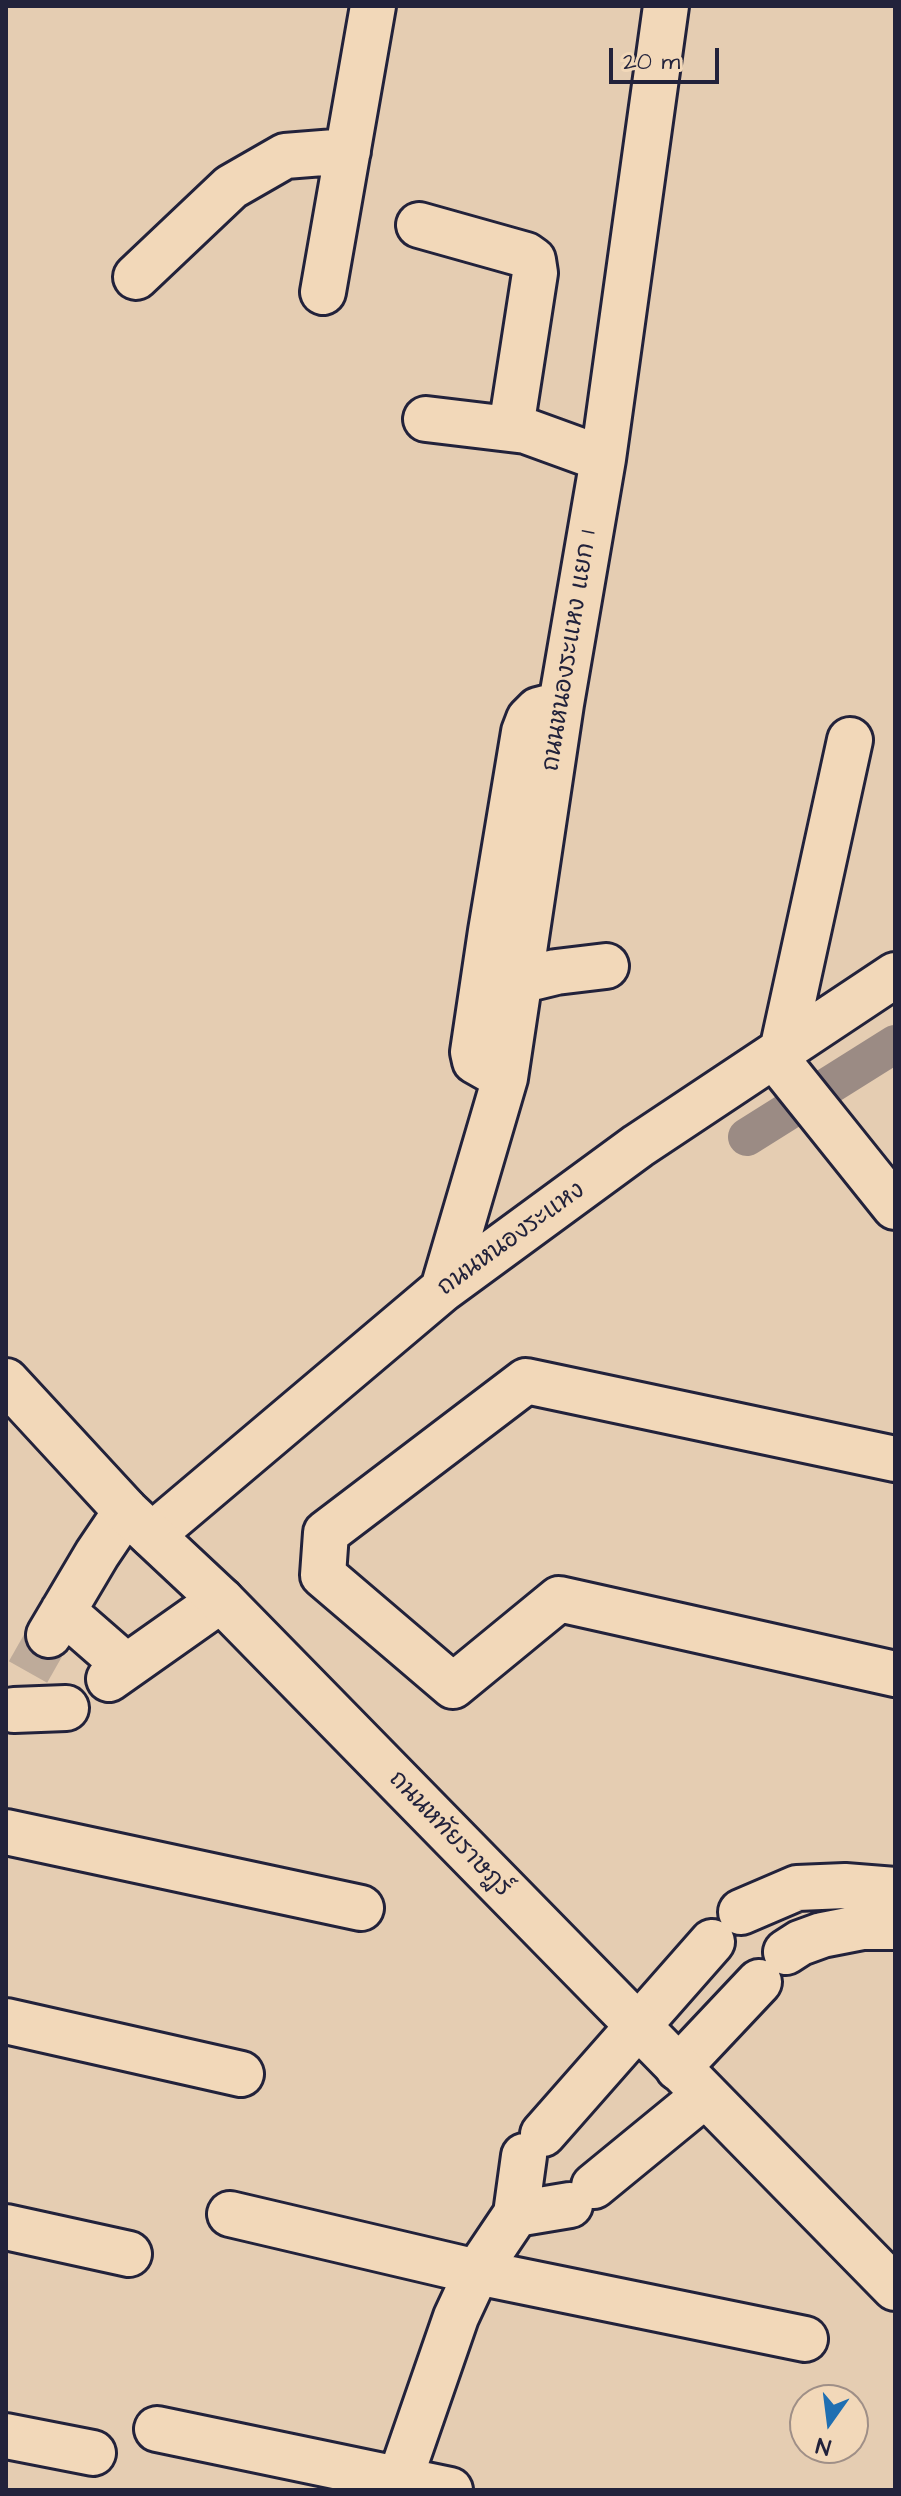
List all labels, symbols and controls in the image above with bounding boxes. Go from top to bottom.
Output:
scale bar [613,32,723,82]
text: 20 m [623,45,680,79]
street label: ถนนหนองระแหง แยก 1 [538,528,604,774]
street label: ถนนหนองระแหง [433,1177,591,1303]
street label: ถนนหทัยราษฎร์ [382,1766,516,1904]
north arrow [789,2384,869,2464]
text: N [813,2429,834,2463]

